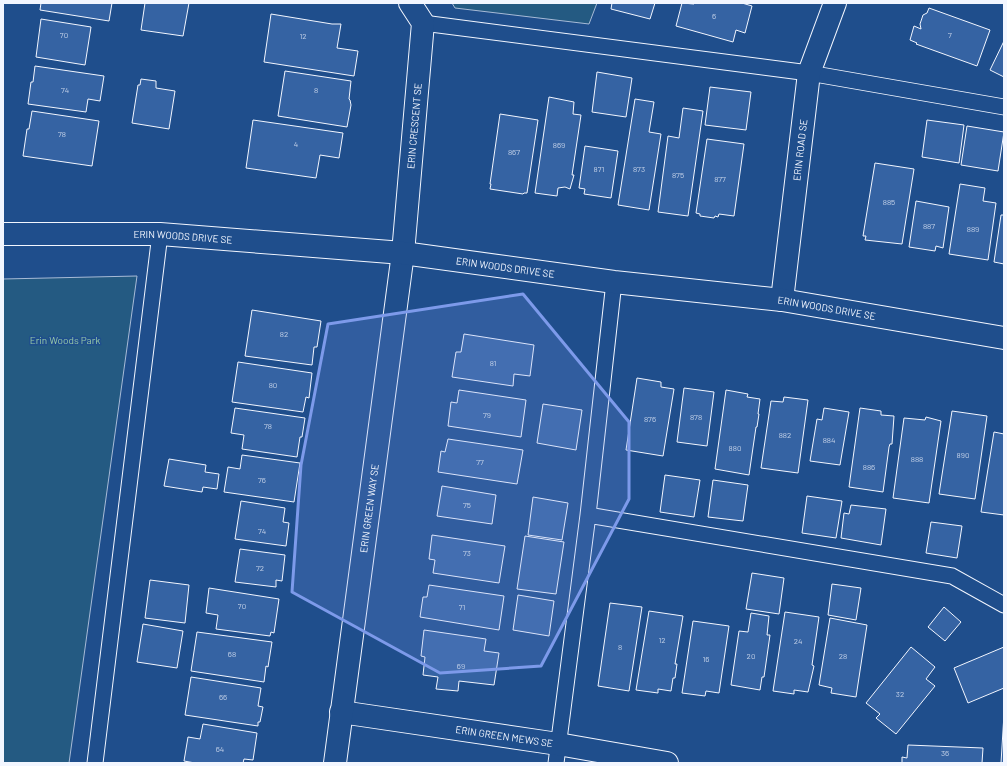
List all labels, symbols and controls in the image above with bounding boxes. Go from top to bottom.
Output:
house number: 6 [712,11,716,21]
house number: 70 [60,30,68,40]
house number: 7 [948,30,952,40]
house number: 12 [299,31,307,41]
street label: ERIN CRESCENT SE [404,83,424,169]
house number: 74 [61,85,69,95]
house number: 8 [314,85,318,95]
street label: ERIN ROAD SE [790,119,809,182]
house number: 78 [58,129,66,139]
house number: 4 [294,139,298,149]
house number: 869 [553,140,565,150]
house number: 867 [508,147,520,157]
house number: 871 [594,164,605,174]
house number: 873 [633,164,645,174]
house number: 875 [672,170,684,180]
house number: 877 [714,174,726,184]
house number: 885 [883,197,895,207]
house number: 887 [923,221,935,231]
house number: 889 [967,224,979,234]
street label: ERIN WOODS DRIVE SE [133,228,233,246]
street label: ERIN WOODS DRIVE SE [455,254,555,280]
street label: ERIN WOODS DRIVE SE [777,294,877,322]
house number: 82 [280,329,288,339]
park label: Erin Woods Park [30,334,100,346]
house number: 81 [490,358,497,368]
house number: 80 [269,380,277,390]
house number: 79 [483,410,491,420]
house number: 878 [690,412,702,422]
house number: 876 [644,414,656,424]
house number: 78 [264,421,272,431]
house number: 882 [779,430,791,440]
house number: 884 [823,435,835,445]
house number: 880 [729,443,741,453]
house number: 890 [957,450,969,460]
house number: 888 [911,454,923,464]
house number: 77 [476,457,484,467]
house number: 886 [863,462,875,472]
street label: ERIN GREEN WAY SE [357,463,381,553]
house number: 76 [258,475,266,485]
house number: 75 [463,500,471,510]
house number: 74 [258,526,266,536]
house number: 73 [463,548,471,558]
house number: 72 [256,563,264,573]
house number: 70 [238,601,246,611]
house number: 71 [459,602,466,612]
house number: 12 [658,635,666,645]
house number: 24 [794,636,802,646]
house number: 8 [618,642,622,652]
house number: 68 [228,649,236,659]
house number: 20 [747,651,755,661]
house number: 28 [839,651,847,661]
house number: 16 [703,654,709,664]
house number: 69 [457,661,465,671]
house number: 32 [896,689,904,699]
house number: 66 [219,692,227,702]
street label: ERIN GREEN MEWS SE [455,723,554,749]
house number: 64 [216,744,224,754]
house number: 36 [941,748,949,758]

